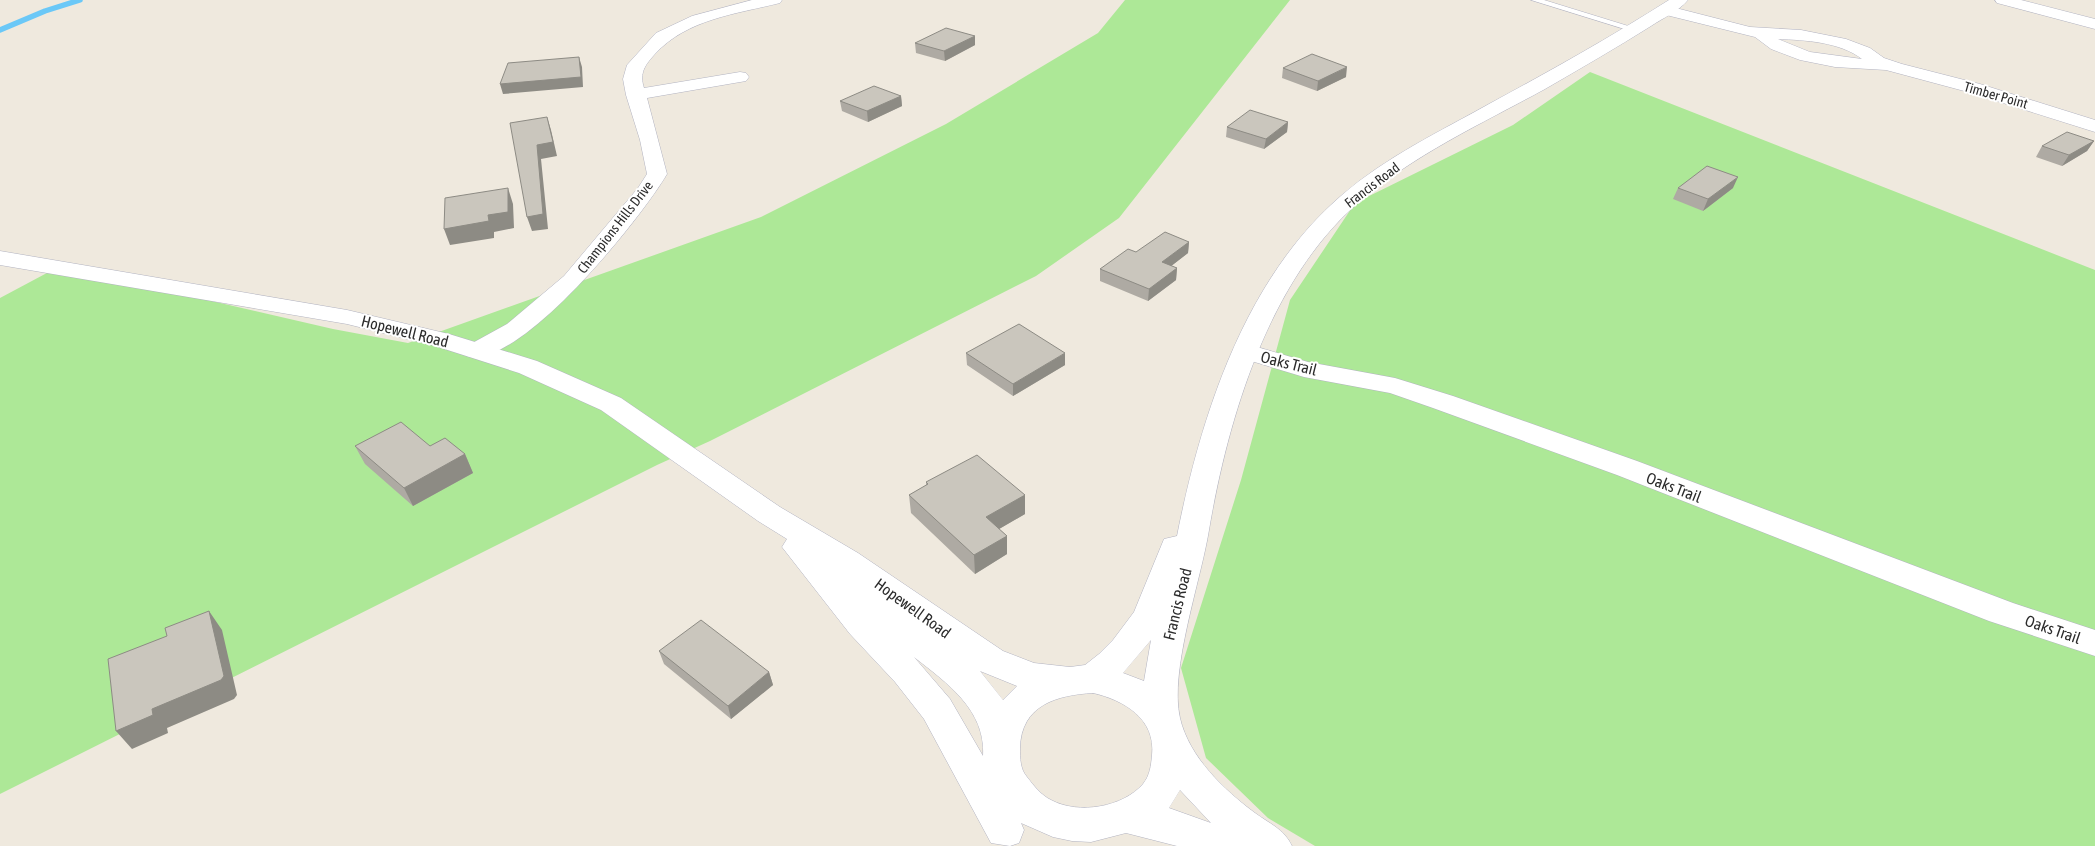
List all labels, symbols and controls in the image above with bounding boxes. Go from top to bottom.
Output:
street label: Timber Point [1962,78,2030,112]
street label: Francis Road [1341,159,1403,211]
street label: Champions Hills Drive [574,178,656,276]
street label: Hopewell Road [359,311,451,352]
street label: Oaks Trail [1259,347,1320,379]
street label: Oaks Trail [1644,468,1705,506]
street label: Francis Road [1159,566,1195,642]
street label: Hopewell Road [871,574,954,642]
street label: Oaks Trail [2023,611,2084,647]

